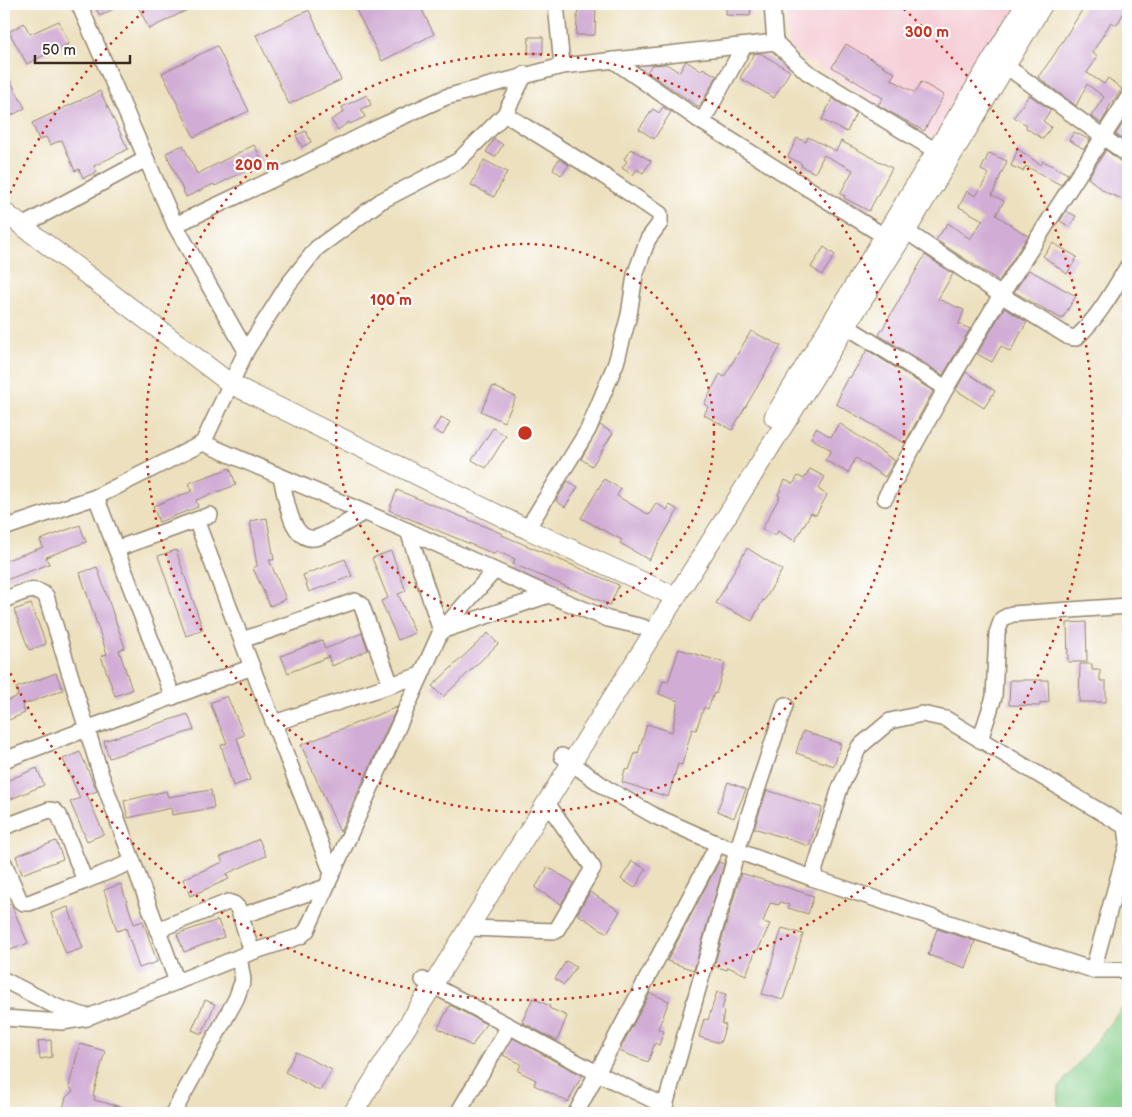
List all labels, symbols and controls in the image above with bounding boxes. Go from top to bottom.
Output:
text: 300 m [905,23,949,42]
scale bar [35,32,130,64]
text: 50 m [42,41,76,60]
text: 200 m [235,156,279,175]
text: 100 m [370,291,412,310]
centre of rings [516,424,534,442]

